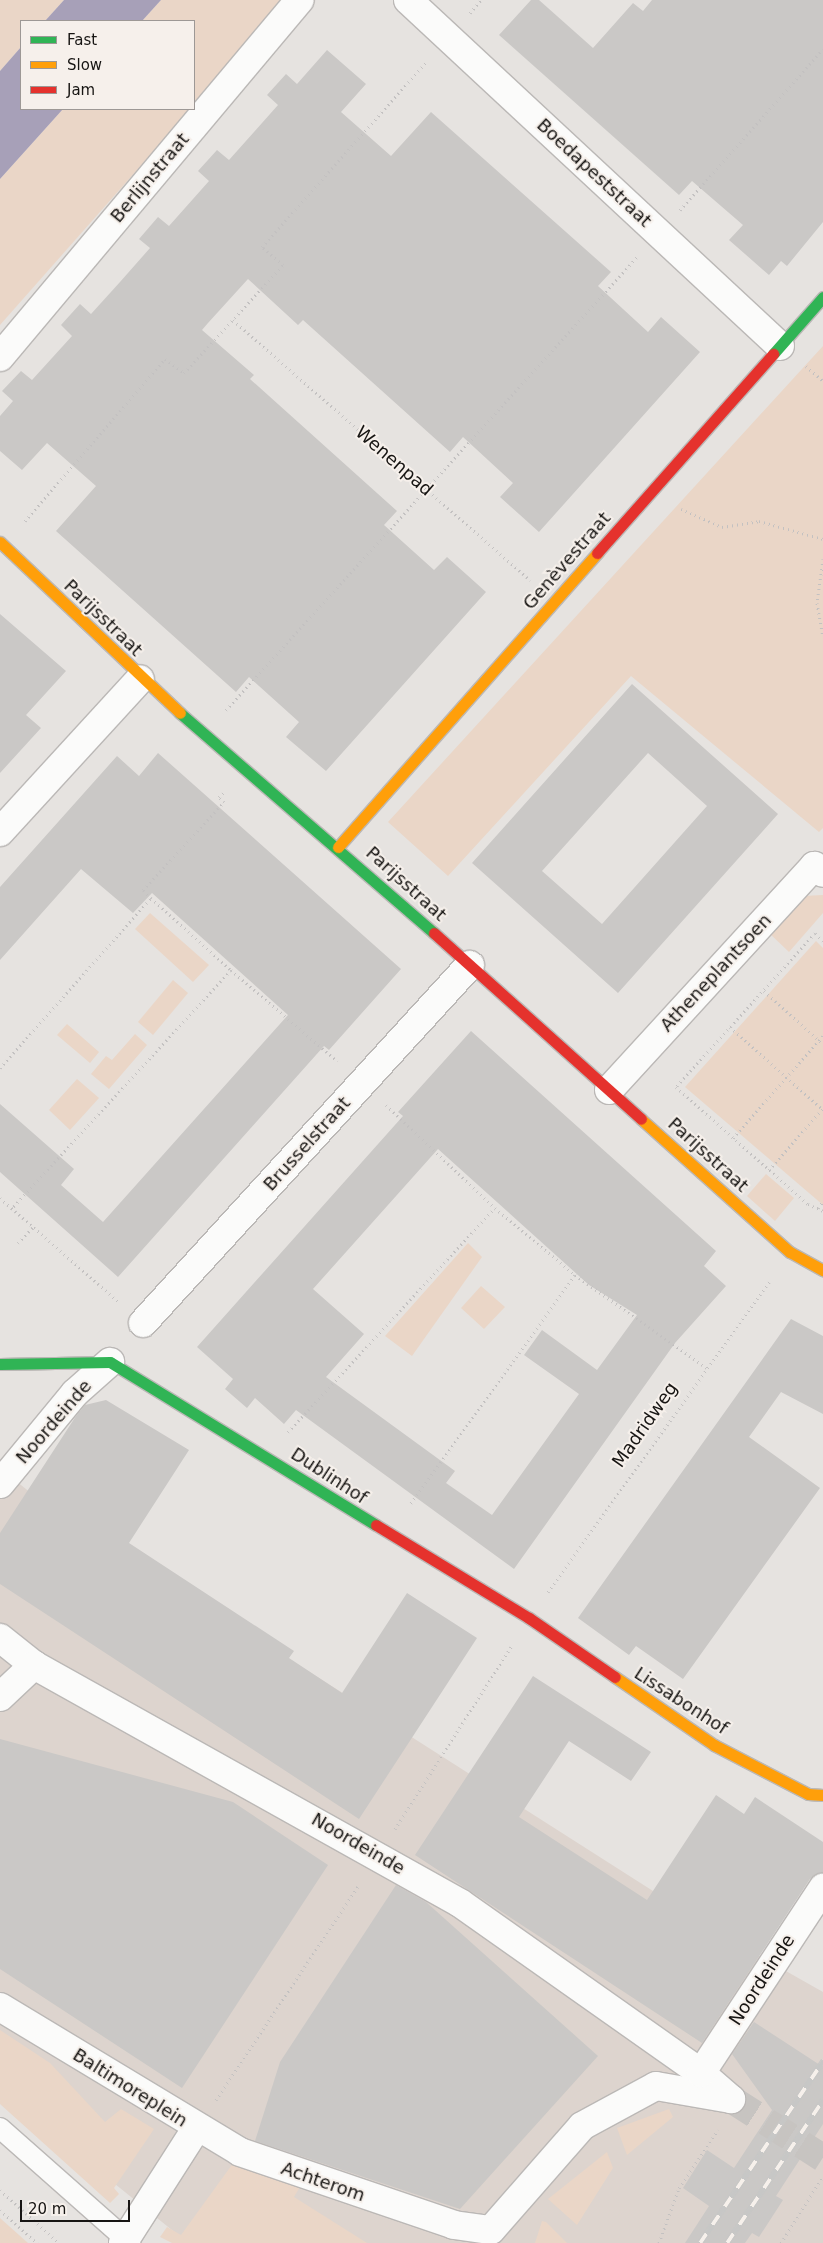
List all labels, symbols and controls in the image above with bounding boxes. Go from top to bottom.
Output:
legend [20,20,195,110]
text: Fast [67,31,97,49]
text: Slow [67,56,102,74]
text: Jam [67,81,95,99]
street label: Boedapeststraat [532,114,656,232]
street label: Berlijnstraat [106,129,194,227]
street label: Wenenpad [351,421,437,501]
street label: Genèvestraat [519,508,615,614]
street label: Parijsstraat [59,575,147,661]
street label: Parijsstraat [361,842,451,926]
street label: Atheneplantsoen [656,910,776,1036]
street label: Brusselstraat [259,1093,355,1195]
street label: Parijsstraat [663,1113,753,1197]
street label: Noordeinde [12,1376,96,1468]
street label: Madridweg [608,1378,682,1472]
street label: Dublinhof [287,1443,371,1509]
street label: Lissabonhof [630,1663,732,1739]
street label: Noordeinde [308,1809,408,1879]
street label: Noordeinde [725,1931,799,2029]
street label: Baltimoreplein [69,2044,191,2132]
street label: Achterom [278,2158,368,2206]
scale bar [22,2190,132,2222]
text: 20 m [28,2200,66,2218]

